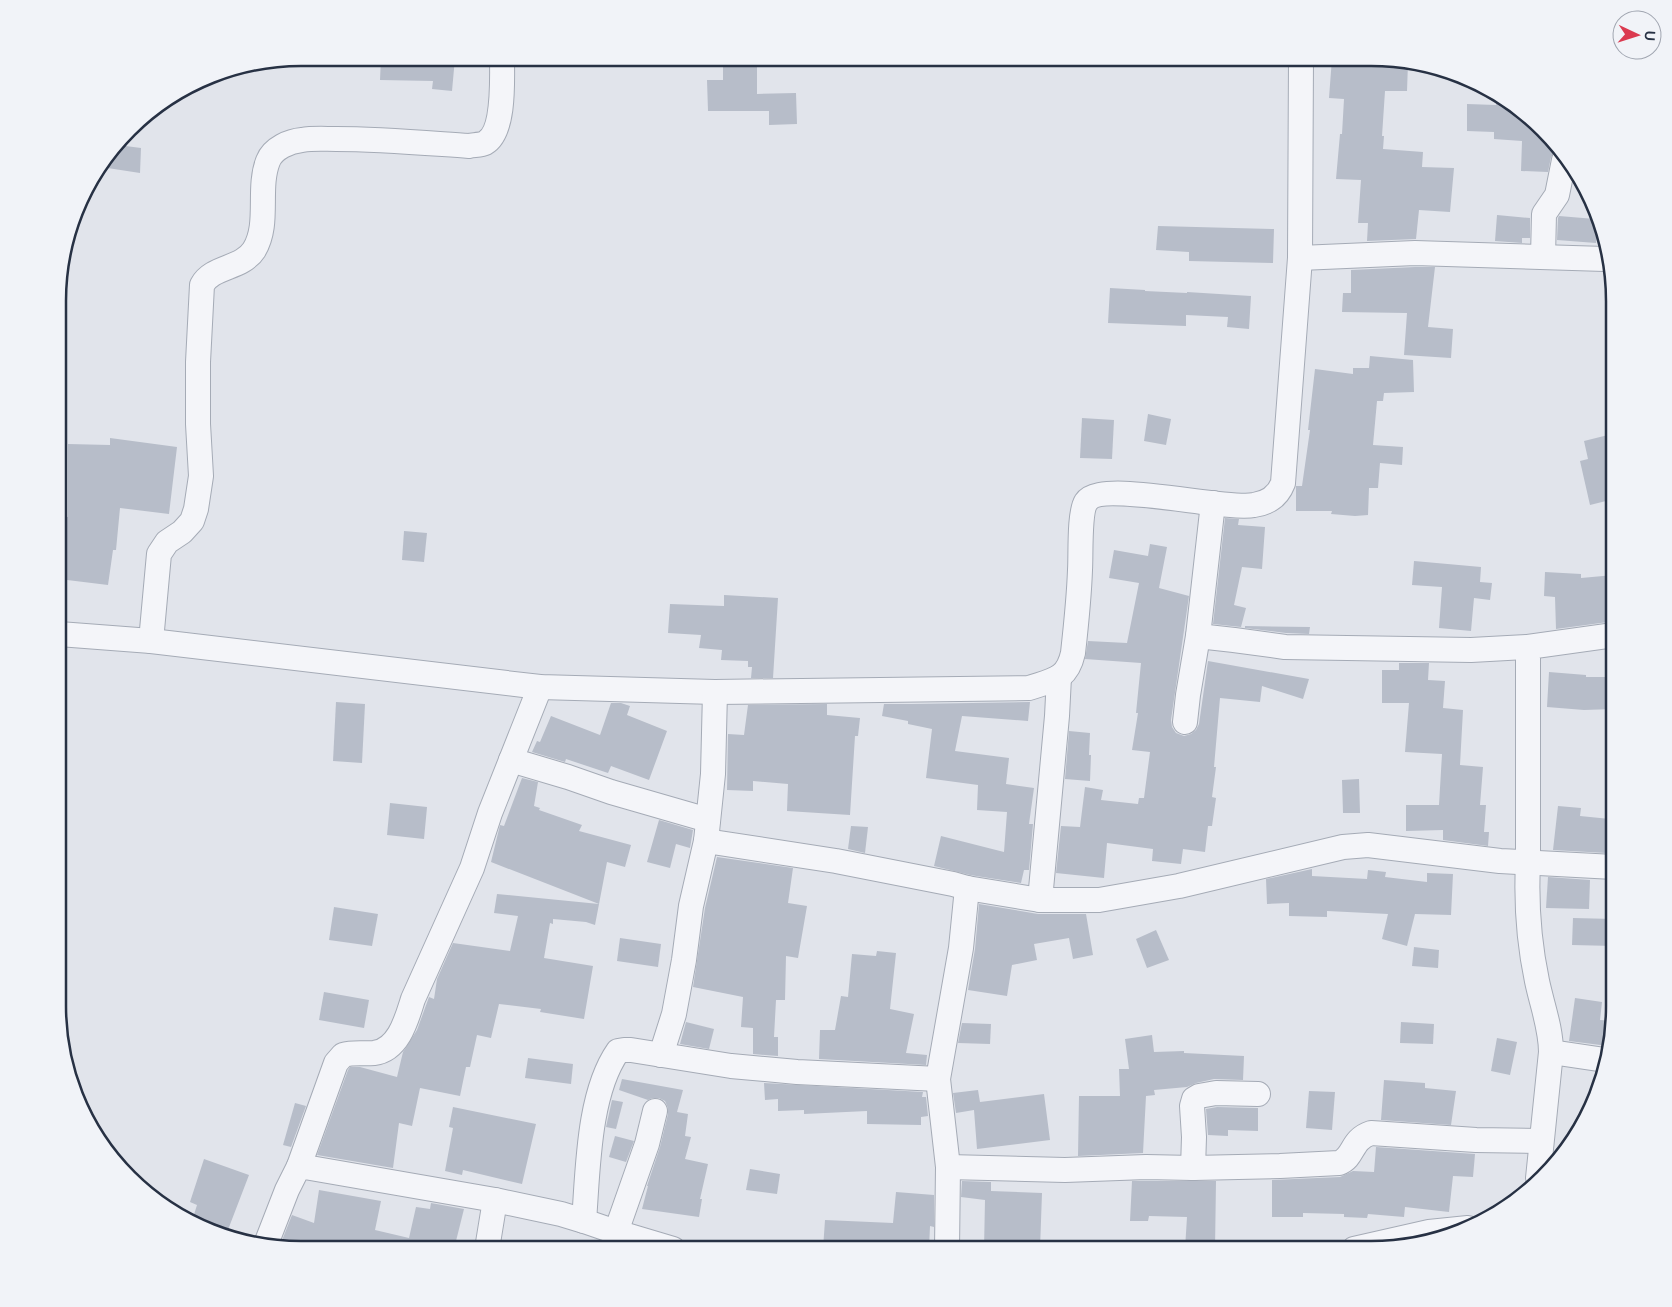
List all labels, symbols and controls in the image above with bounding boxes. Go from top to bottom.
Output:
north arrow [1612,10,1662,60]
text: U [1642,30,1659,42]

